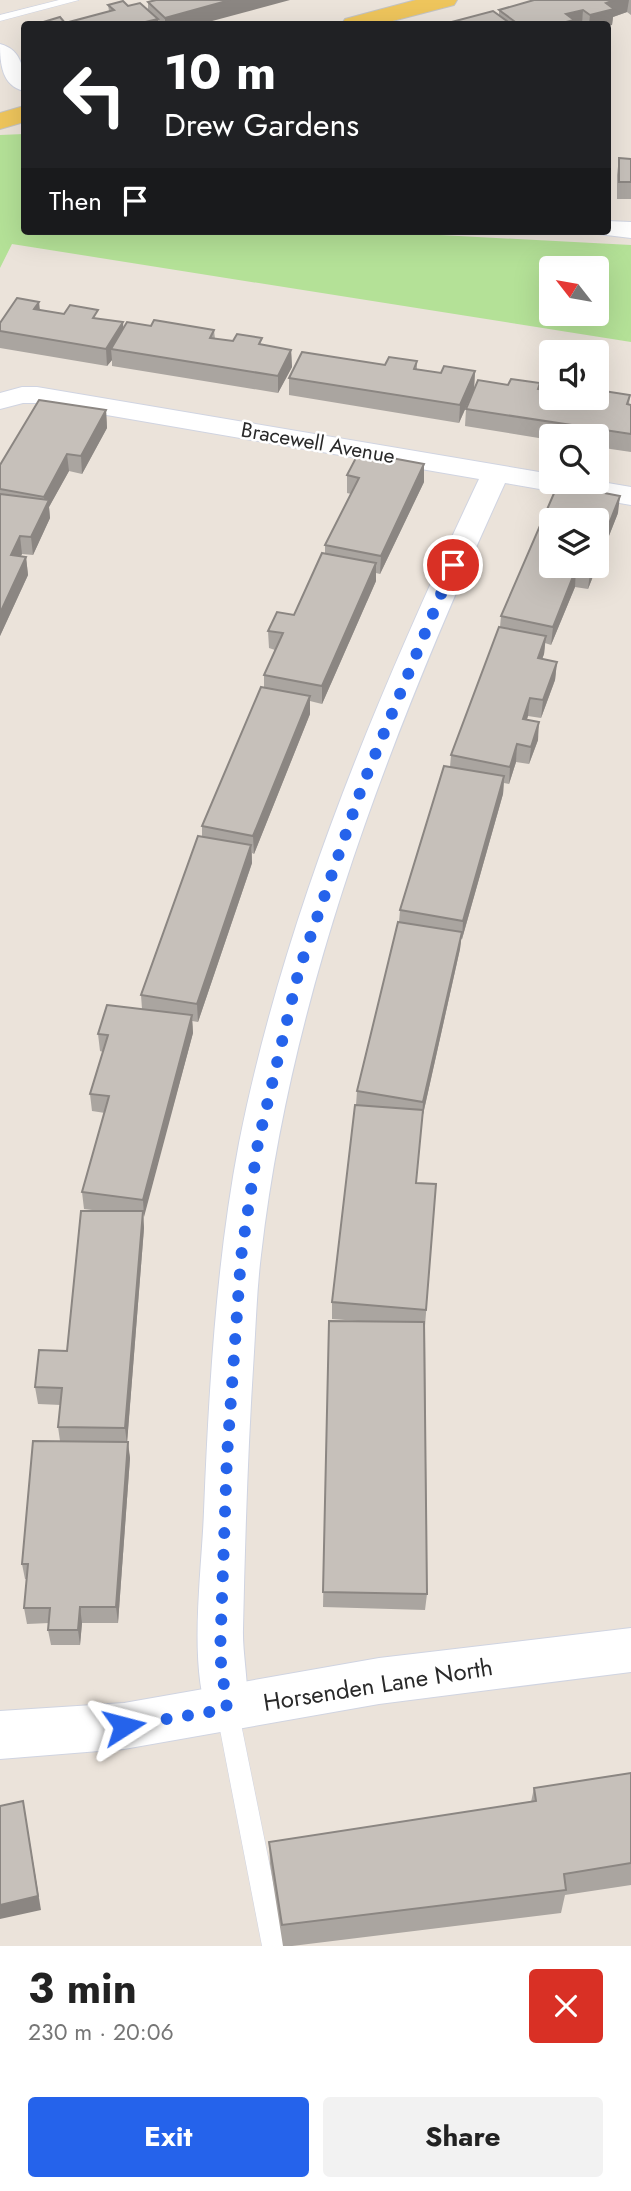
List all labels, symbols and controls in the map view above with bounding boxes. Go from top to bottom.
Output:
text: 10 m [164,37,276,107]
icon: left [49,49,140,140]
text: Drew Gardens [164,102,359,148]
text: Then [49,182,102,220]
icon: arrive [116,182,154,220]
north arrow [539,256,609,326]
map controls [539,256,609,578]
button: sound [539,340,609,410]
street label: Bracewell Avenue [239,415,397,471]
button: search [539,424,609,494]
button: layers [539,508,609,578]
pin [423,535,483,595]
icon: arrive [434,546,472,584]
street label: Horsenden Lane North [261,1649,495,1720]
position arrow [87,1689,161,1763]
text: 3 min [28,1958,137,2019]
button: close [529,1969,603,2043]
text: 230 m · 20:06 [28,2015,174,2049]
button: Exit [28,2097,309,2177]
button: Share [323,2097,603,2177]

